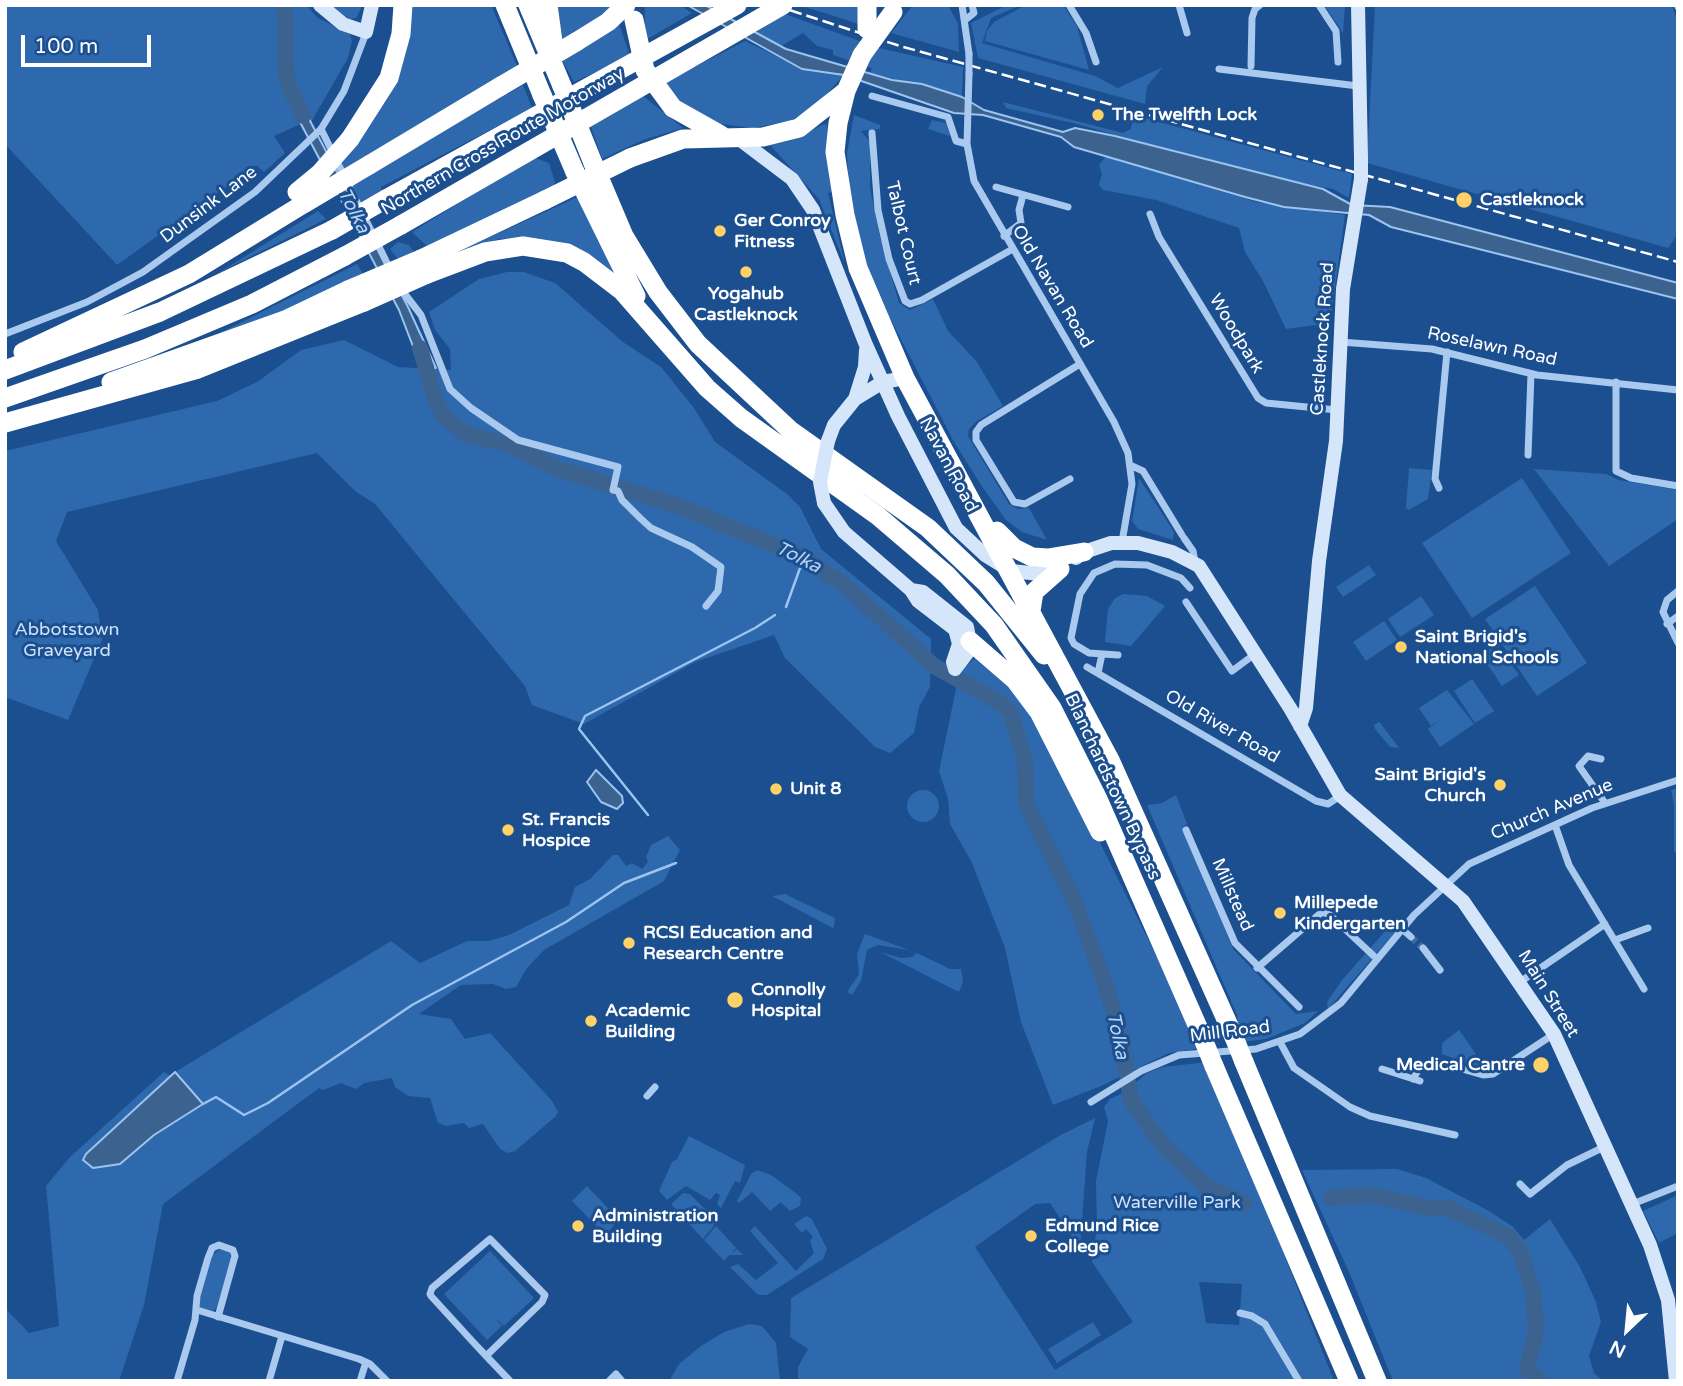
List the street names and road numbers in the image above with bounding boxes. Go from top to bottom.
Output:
street label: Northern Cross Route Motorway [378,63,628,221]
street label: Dunsink Lane [156,162,262,248]
street label: Talbot Court [881,179,925,287]
street label: Old Navan Road [1007,222,1097,352]
street label: Castleknock Road [1307,262,1339,416]
street label: Woodpark [1204,290,1268,378]
street label: Roselawn Road [1425,323,1559,371]
street label: Navan Road [914,414,982,516]
street label: Old River Road [1161,685,1283,769]
street label: Blanchardstown Bypass [1059,690,1165,884]
street label: Church Avenue [1488,775,1616,845]
street label: Millstead [1206,855,1258,935]
street label: Main Street [1513,946,1583,1042]
street label: Mill Road [1189,1016,1271,1048]

